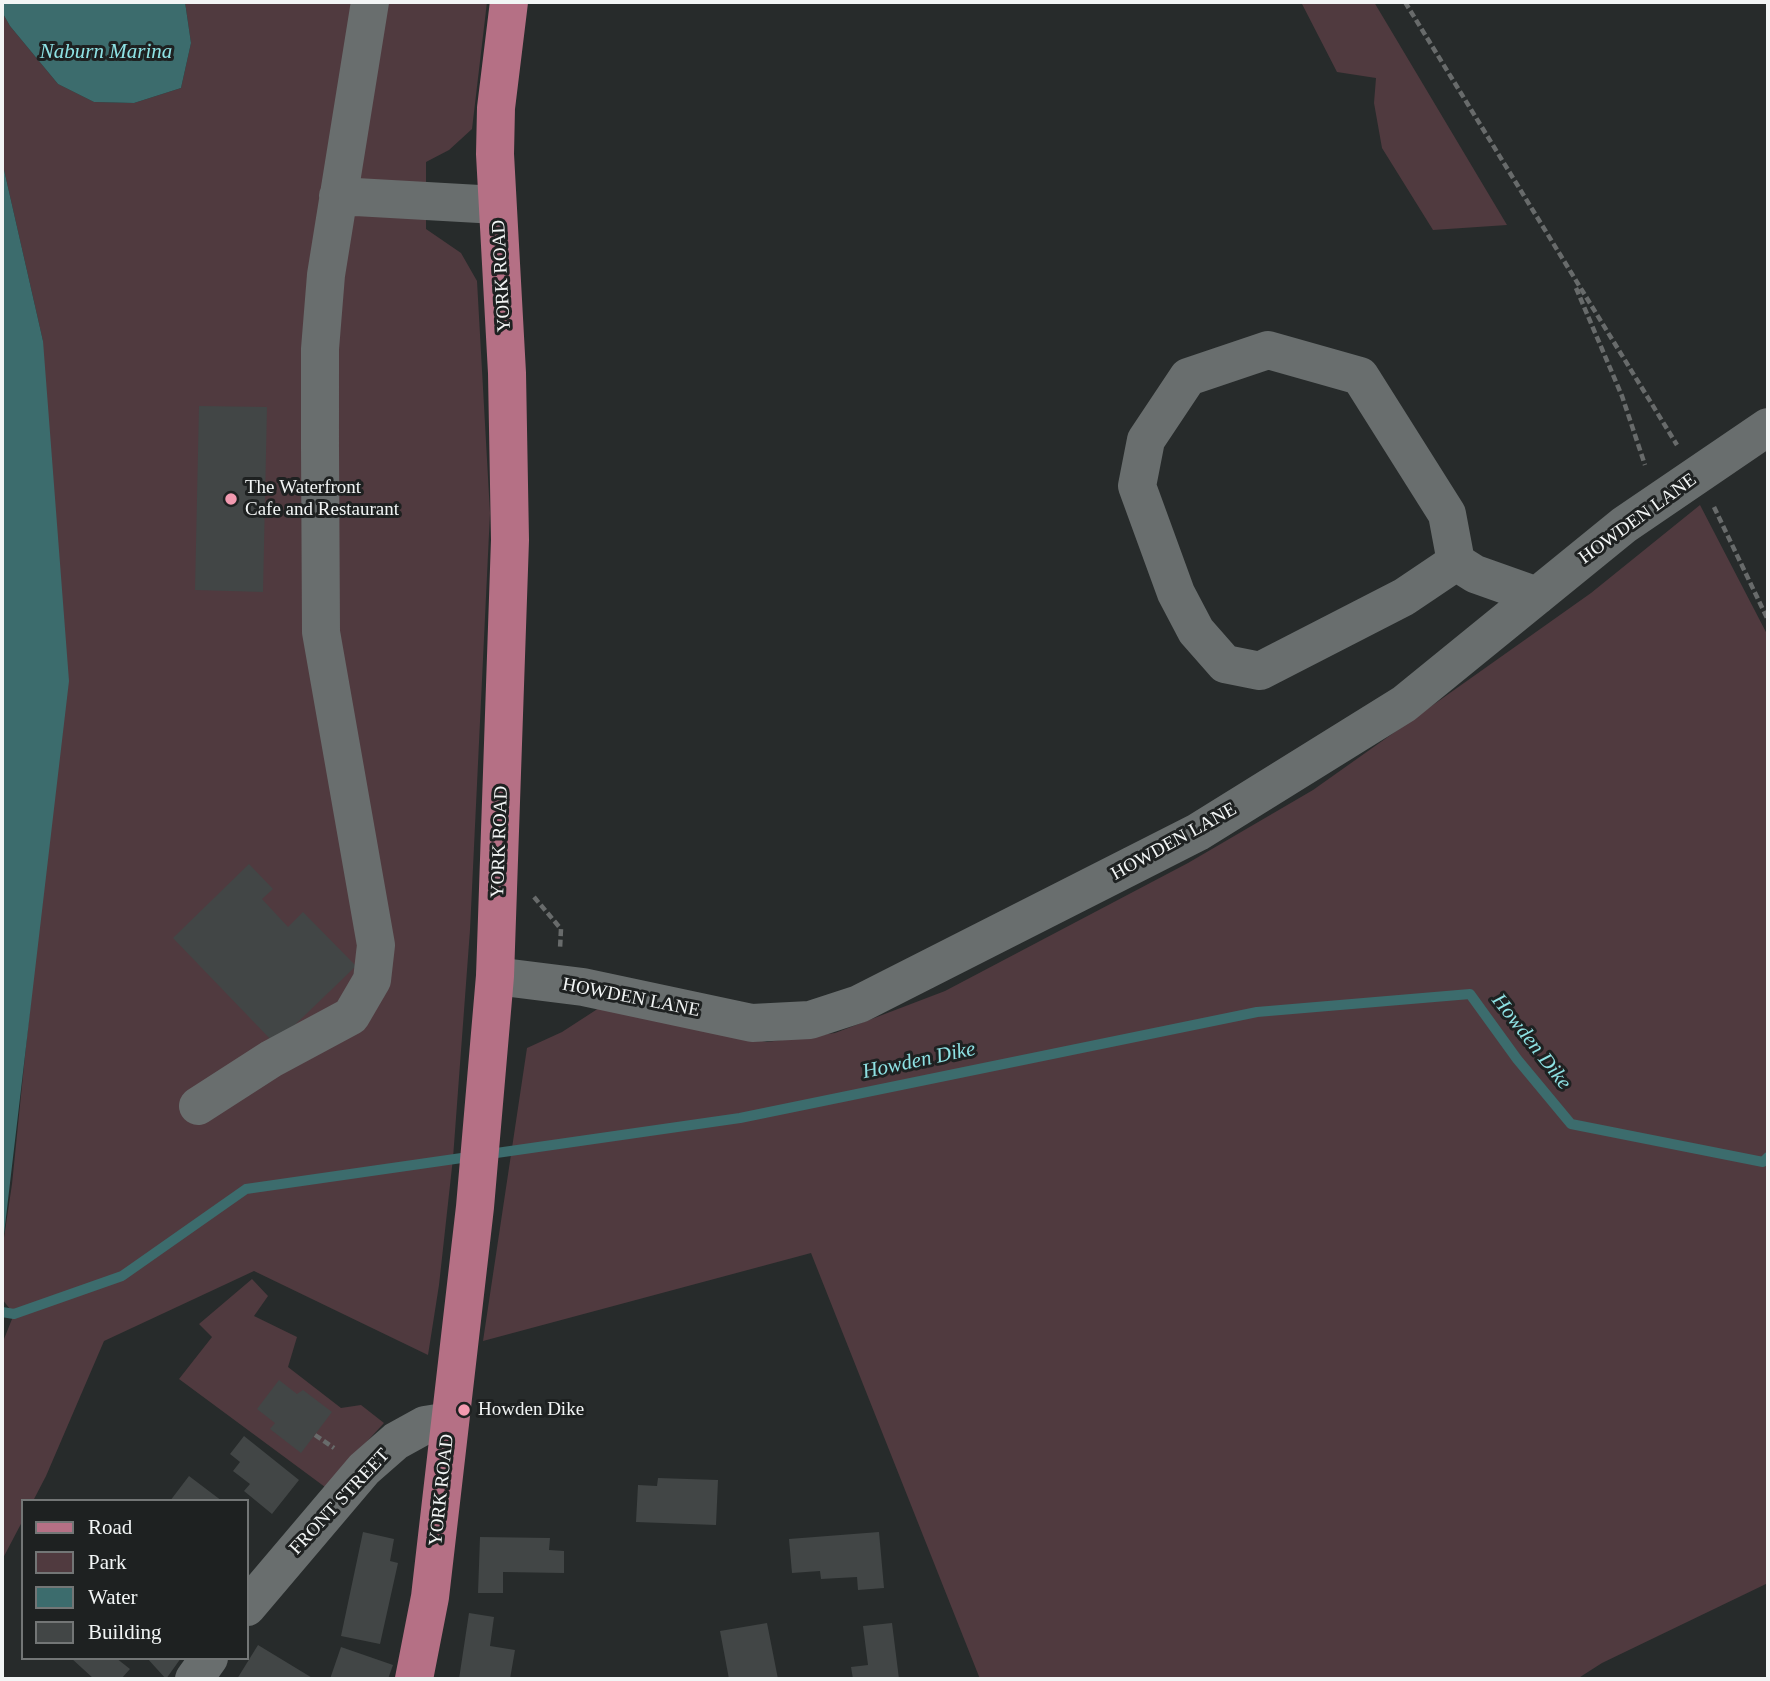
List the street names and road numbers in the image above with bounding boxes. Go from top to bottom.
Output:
street label: YORK ROAD [488,219,516,333]
street label: HOWDEN LANE [1575,469,1701,569]
street label: YORK ROAD [487,785,513,899]
street label: HOWDEN LANE [1107,798,1241,886]
street label: HOWDEN LANE [560,973,702,1023]
street label: YORK ROAD [425,1433,459,1547]
street label: FRONT STREET [285,1444,395,1560]

